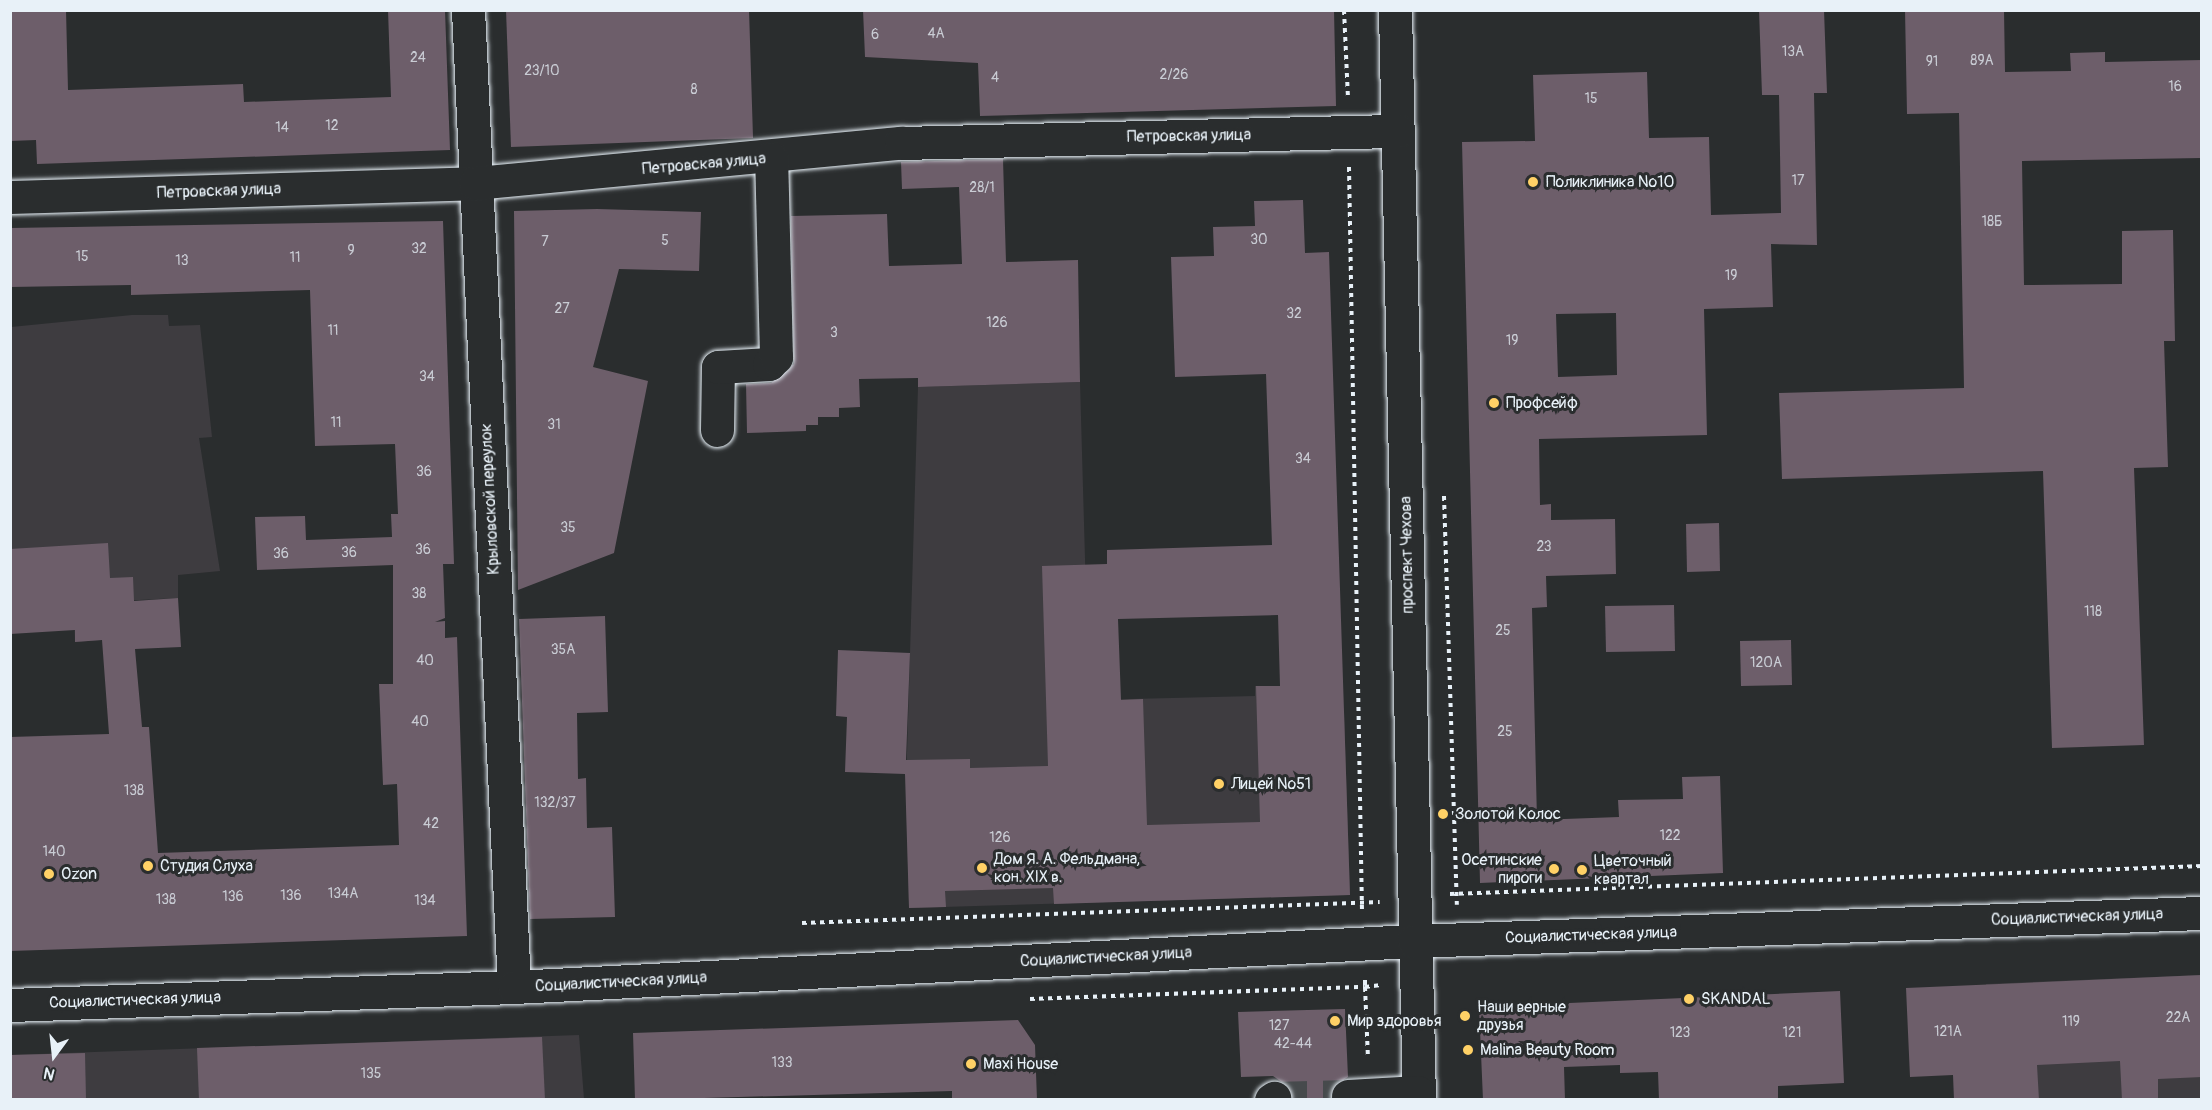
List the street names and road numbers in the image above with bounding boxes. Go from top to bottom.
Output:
street label: Петровская улица [1127,125,1251,147]
street label: Петровская улица [641,149,767,179]
street label: Петровская улица [157,179,281,203]
street label: Крыловской переулок [476,423,504,575]
street label: проспект Чехова [1396,496,1418,614]
street label: Социалистическая улица [1991,904,2163,930]
street label: Социалистическая улица [1505,922,1677,948]
street label: Социалистическая улица [1020,943,1192,971]
street label: Социалистическая улица [535,968,707,996]
street label: Социалистическая улица [49,987,221,1013]

